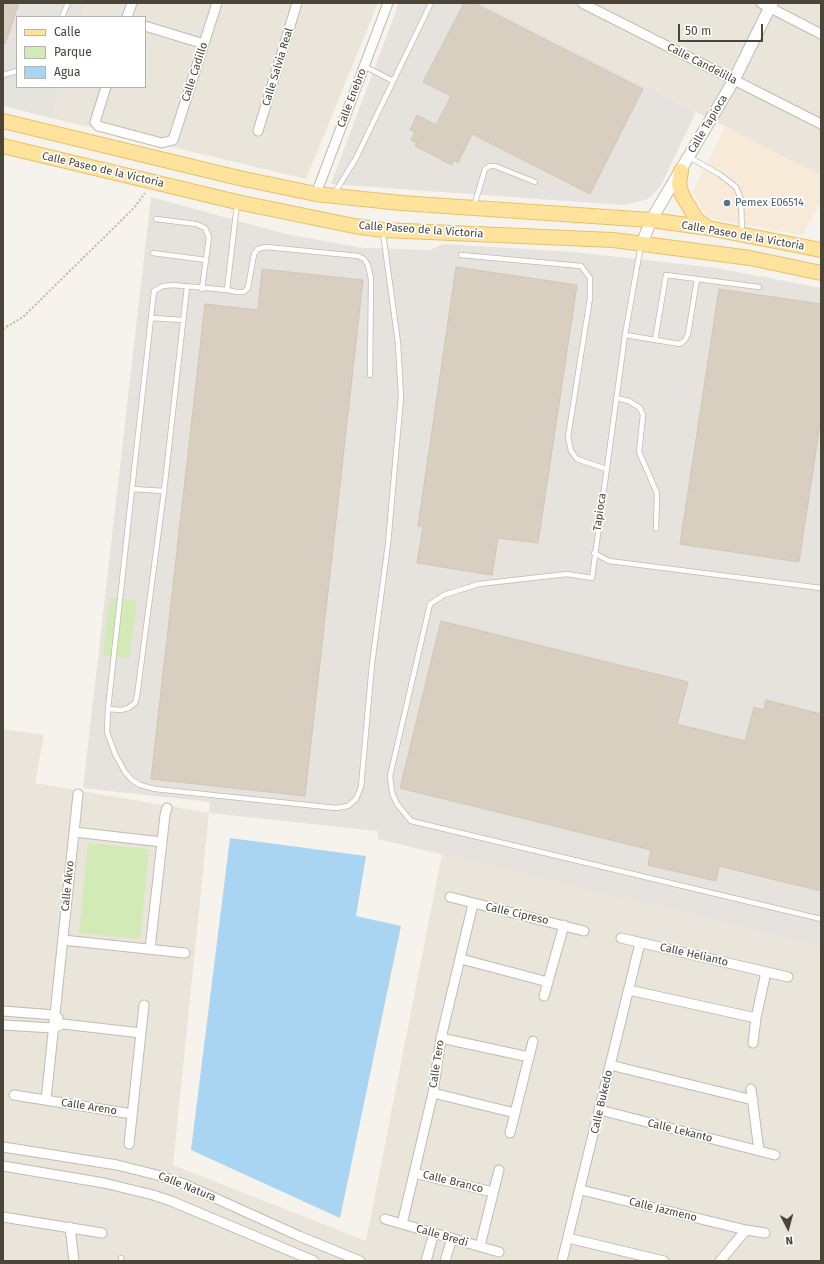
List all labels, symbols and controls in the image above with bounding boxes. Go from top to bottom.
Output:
legend [16,16,146,88]
scale bar [680,16,765,42]
text: 50 m [685,24,711,38]
text: Calle [54,25,81,39]
street label: Calle Salvia Real [260,26,296,108]
street label: Calle Cadillo [179,41,211,103]
street label: Calle Candelilla [665,41,739,87]
text: Parque [54,45,92,59]
text: Agua [54,65,81,79]
street label: Calle Enebro [335,67,369,129]
street label: Calle Tapioca [685,93,731,155]
street label: Calle Paseo de la Victoria [41,150,165,190]
place label: Pemex E06514 [735,196,804,210]
marker: Pemex E06514 [722,198,732,208]
street label: Calle Paseo de la Victoria [358,219,484,241]
street label: Calle Paseo de la Victoria [680,219,806,253]
street label: Tapioca [591,492,609,532]
street label: Calle Akvo [59,860,77,912]
street label: Calle Cipreso [484,900,550,928]
street label: Calle Helianto [659,941,729,969]
street label: Calle Tero [427,1039,447,1089]
street label: Calle Bukedo [588,1069,616,1135]
street label: Calle Areno [60,1096,118,1118]
street label: Calle Lekanto [646,1117,714,1145]
street label: Calle Branco [421,1168,485,1196]
street label: Calle Natura [156,1169,218,1205]
street label: Calle Jazmeno [628,1195,698,1225]
north arrow [768,1208,808,1248]
street label: Calle Bredi [414,1222,470,1250]
text: N [785,1234,794,1247]

